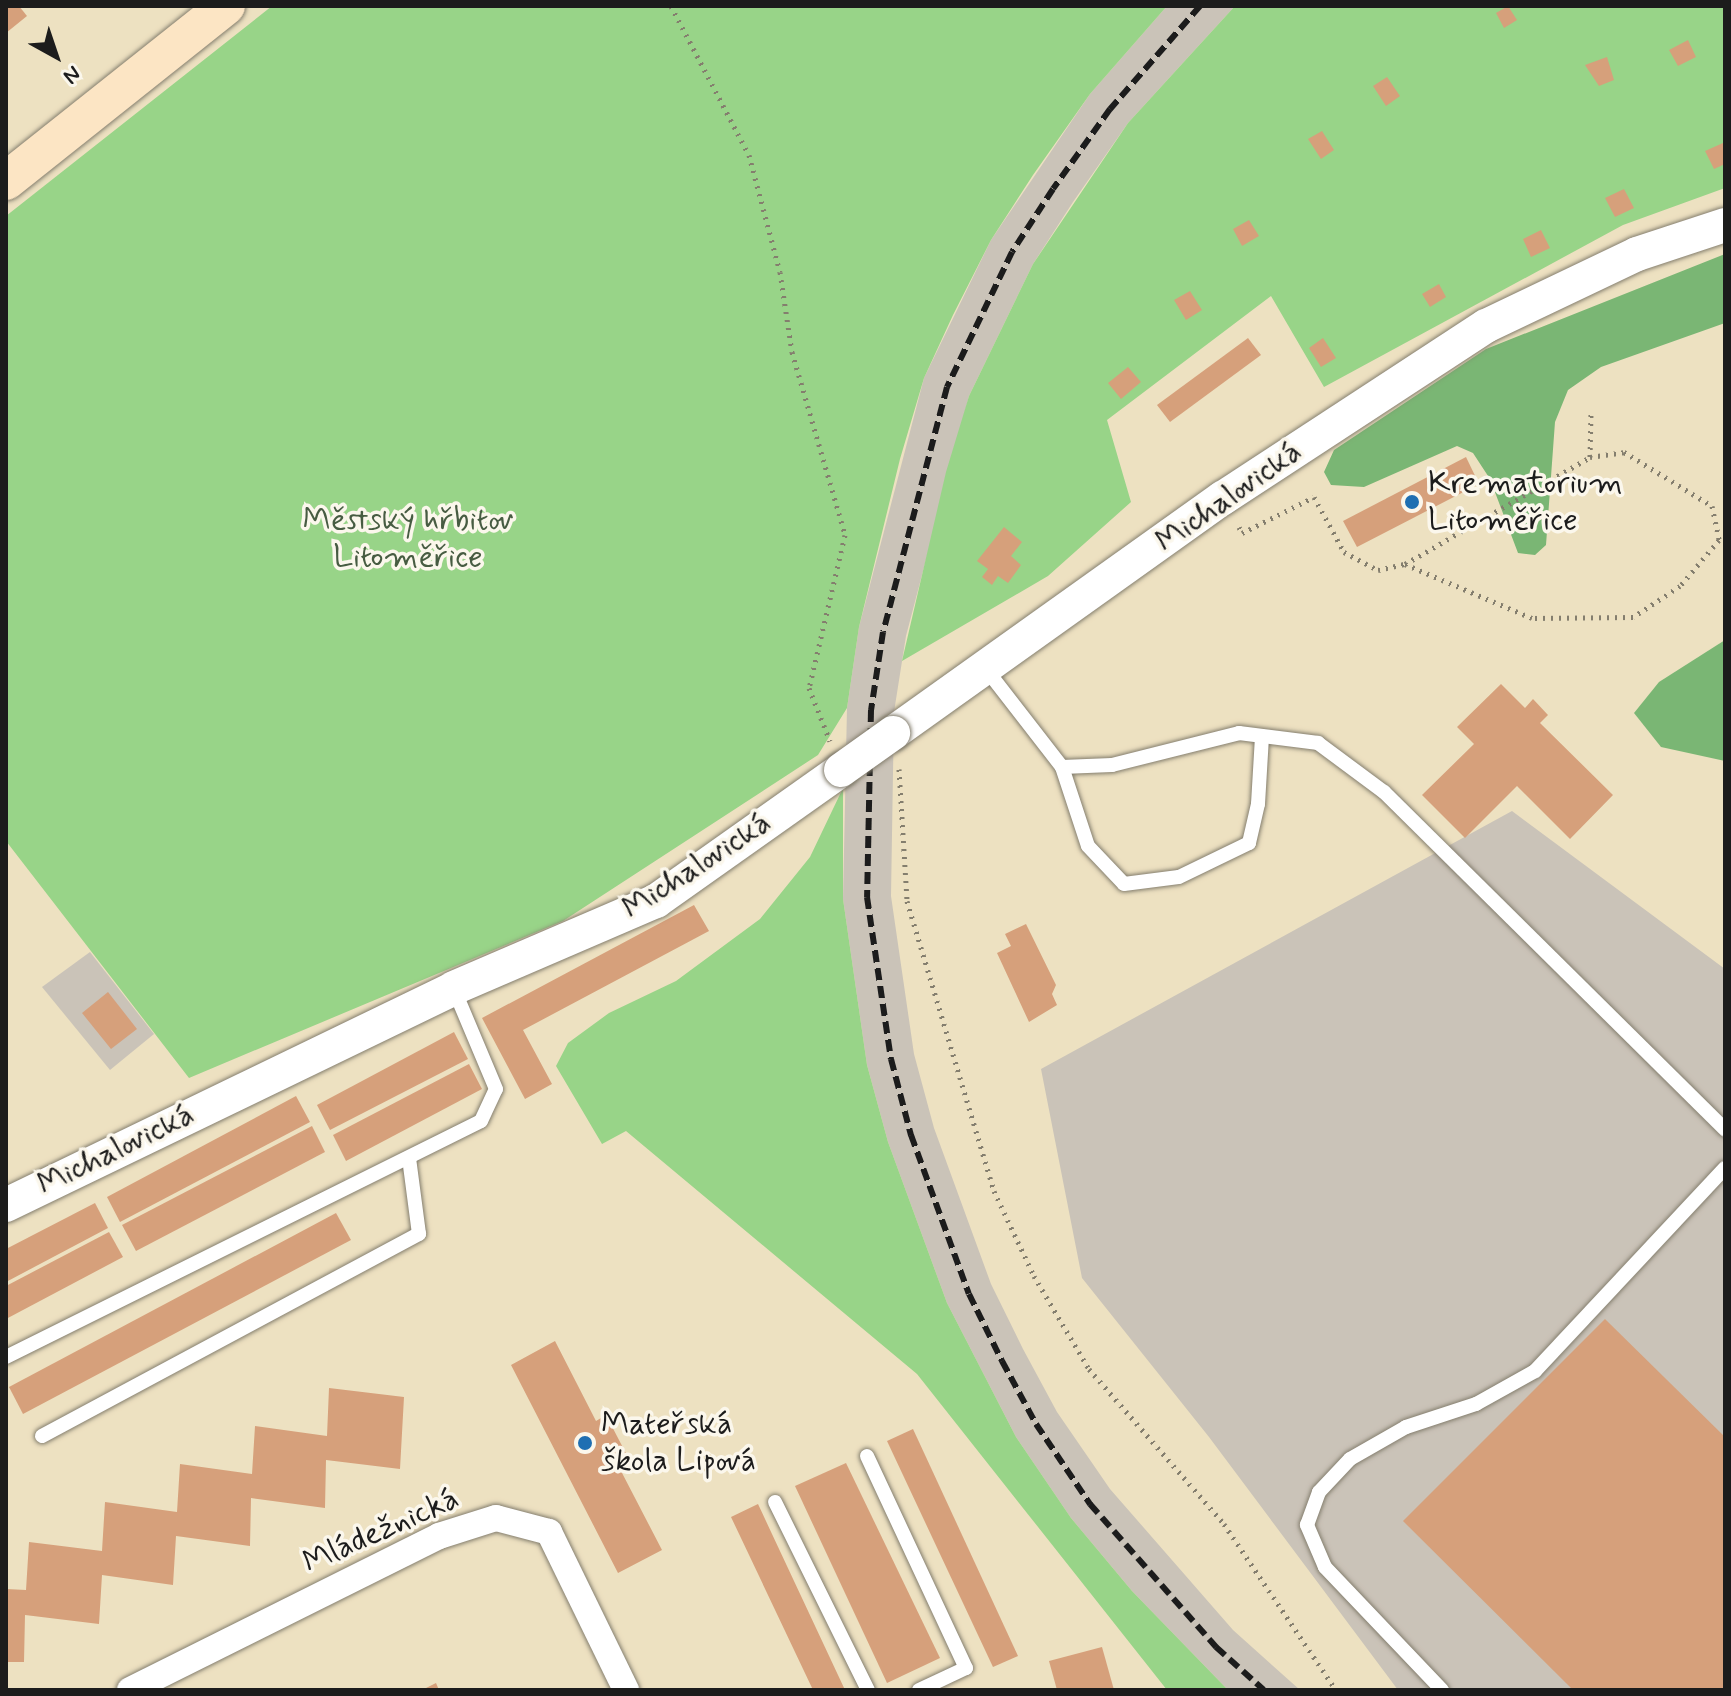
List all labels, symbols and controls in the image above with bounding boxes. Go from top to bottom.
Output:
north arrow [16,16,96,96]
text: N [57,59,86,90]
street label: Michalovická [1149,433,1309,561]
place label: Krematorium Litoměřice [1428,465,1623,540]
marker: Krematorium Litoměřice [1403,493,1421,511]
park label: Městský hřbitov Litoměřice [302,502,514,577]
street label: Michalovická [615,804,779,928]
street label: Michalovická [31,1096,201,1204]
place label: Mateřská škola Lipová [601,1406,758,1481]
marker: Mateřská škola Lipová [576,1434,594,1452]
street label: Mládežnická [297,1480,465,1582]

